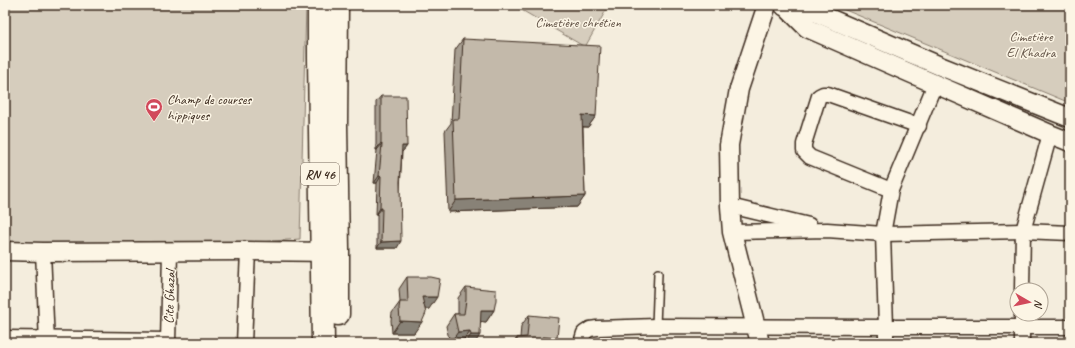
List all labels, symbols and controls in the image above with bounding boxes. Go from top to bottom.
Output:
park label: Cimetière chrétien [535,14,621,31]
park label: Cimetière El Khadra [1007,28,1057,61]
place label: Champ de courses hippiques [167,91,252,124]
sports icon: Champ de courses hippiques [144,97,164,122]
road number: RN 46 [301,163,339,185]
street label: Cite Ghazal [160,267,179,324]
north arrow [1009,282,1049,322]
text: N [1031,299,1046,310]

